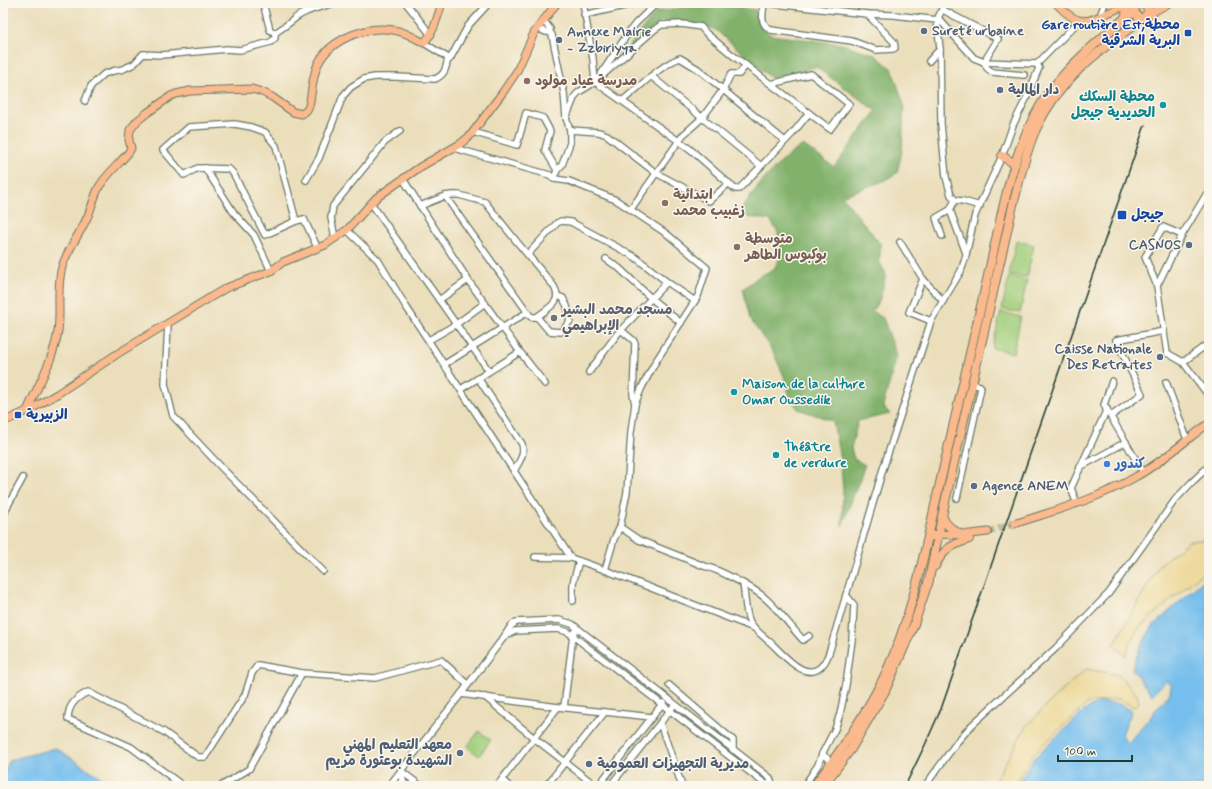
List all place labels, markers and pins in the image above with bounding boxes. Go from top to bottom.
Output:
place label: Gare routière Est;محطة البرية الشرقية [1041,16,1180,50]
place label: Sureté urbaine [932,22,1024,40]
place label: Annexe Mairie - Zzbiriyya [567,23,651,57]
marker: Sureté urbaine [919,26,929,36]
marker: Gare routière Est;محطة البرية الشرقية [1183,28,1193,38]
marker: Annexe Mairie - Zzbiriyya [554,35,564,45]
place label: مدرسة عياد مولود [535,72,637,90]
marker: مدرسة عياد مولود [522,76,532,86]
place label: دار المالية [1008,81,1059,99]
marker: دار المالية [995,85,1005,95]
place label: محطة السكك الحديدية جيجل [1071,88,1155,122]
marker: محطة السكك الحديدية جيجل [1158,100,1168,110]
place label: ابتدائية زغبيب محمد [673,186,745,220]
marker: ابتدائية زغبيب محمد [660,198,670,208]
place label: جيجل [1131,206,1164,224]
marker: جيجل [1116,209,1128,221]
place label: متوسطة بوكبوس الطاهر [743,230,827,264]
place label: CASNOS [1129,236,1181,254]
marker: CASNOS [1184,240,1194,250]
marker: متوسطة بوكبوس الطاهر [732,242,742,252]
place label: مسجد محمد البشير الإبراهيمي [560,301,672,338]
marker: مسجد محمد البشير الإبراهيمي [549,313,559,323]
place label: Caisse Nationale Des Retraites [1055,340,1153,374]
marker: Caisse Nationale Des Retraites [1155,352,1165,362]
place label: Maison de la culture Omar Oussedik [742,375,865,409]
marker: Maison de la culture Omar Oussedik [729,387,739,397]
place label: الزبيرية [26,406,68,424]
marker: الزبيرية [13,410,23,420]
place label: Théâtre de verdure [784,438,847,472]
marker: Théâtre de verdure [771,450,781,460]
place label: كندور [1113,455,1146,473]
marker: كندور [1102,459,1112,469]
place label: Agence ANEM [982,477,1069,496]
marker: Agence ANEM [969,481,979,491]
place label: معهد التعليم المهني الشهيدة بوعتورة مريم [325,736,452,771]
marker: معهد التعليم المهني الشهيدة بوعتورة مريم [455,748,465,758]
place label: مديرية التجهيزات العمومية [597,755,749,773]
marker: مديرية التجهيزات العمومية [584,759,594,769]

